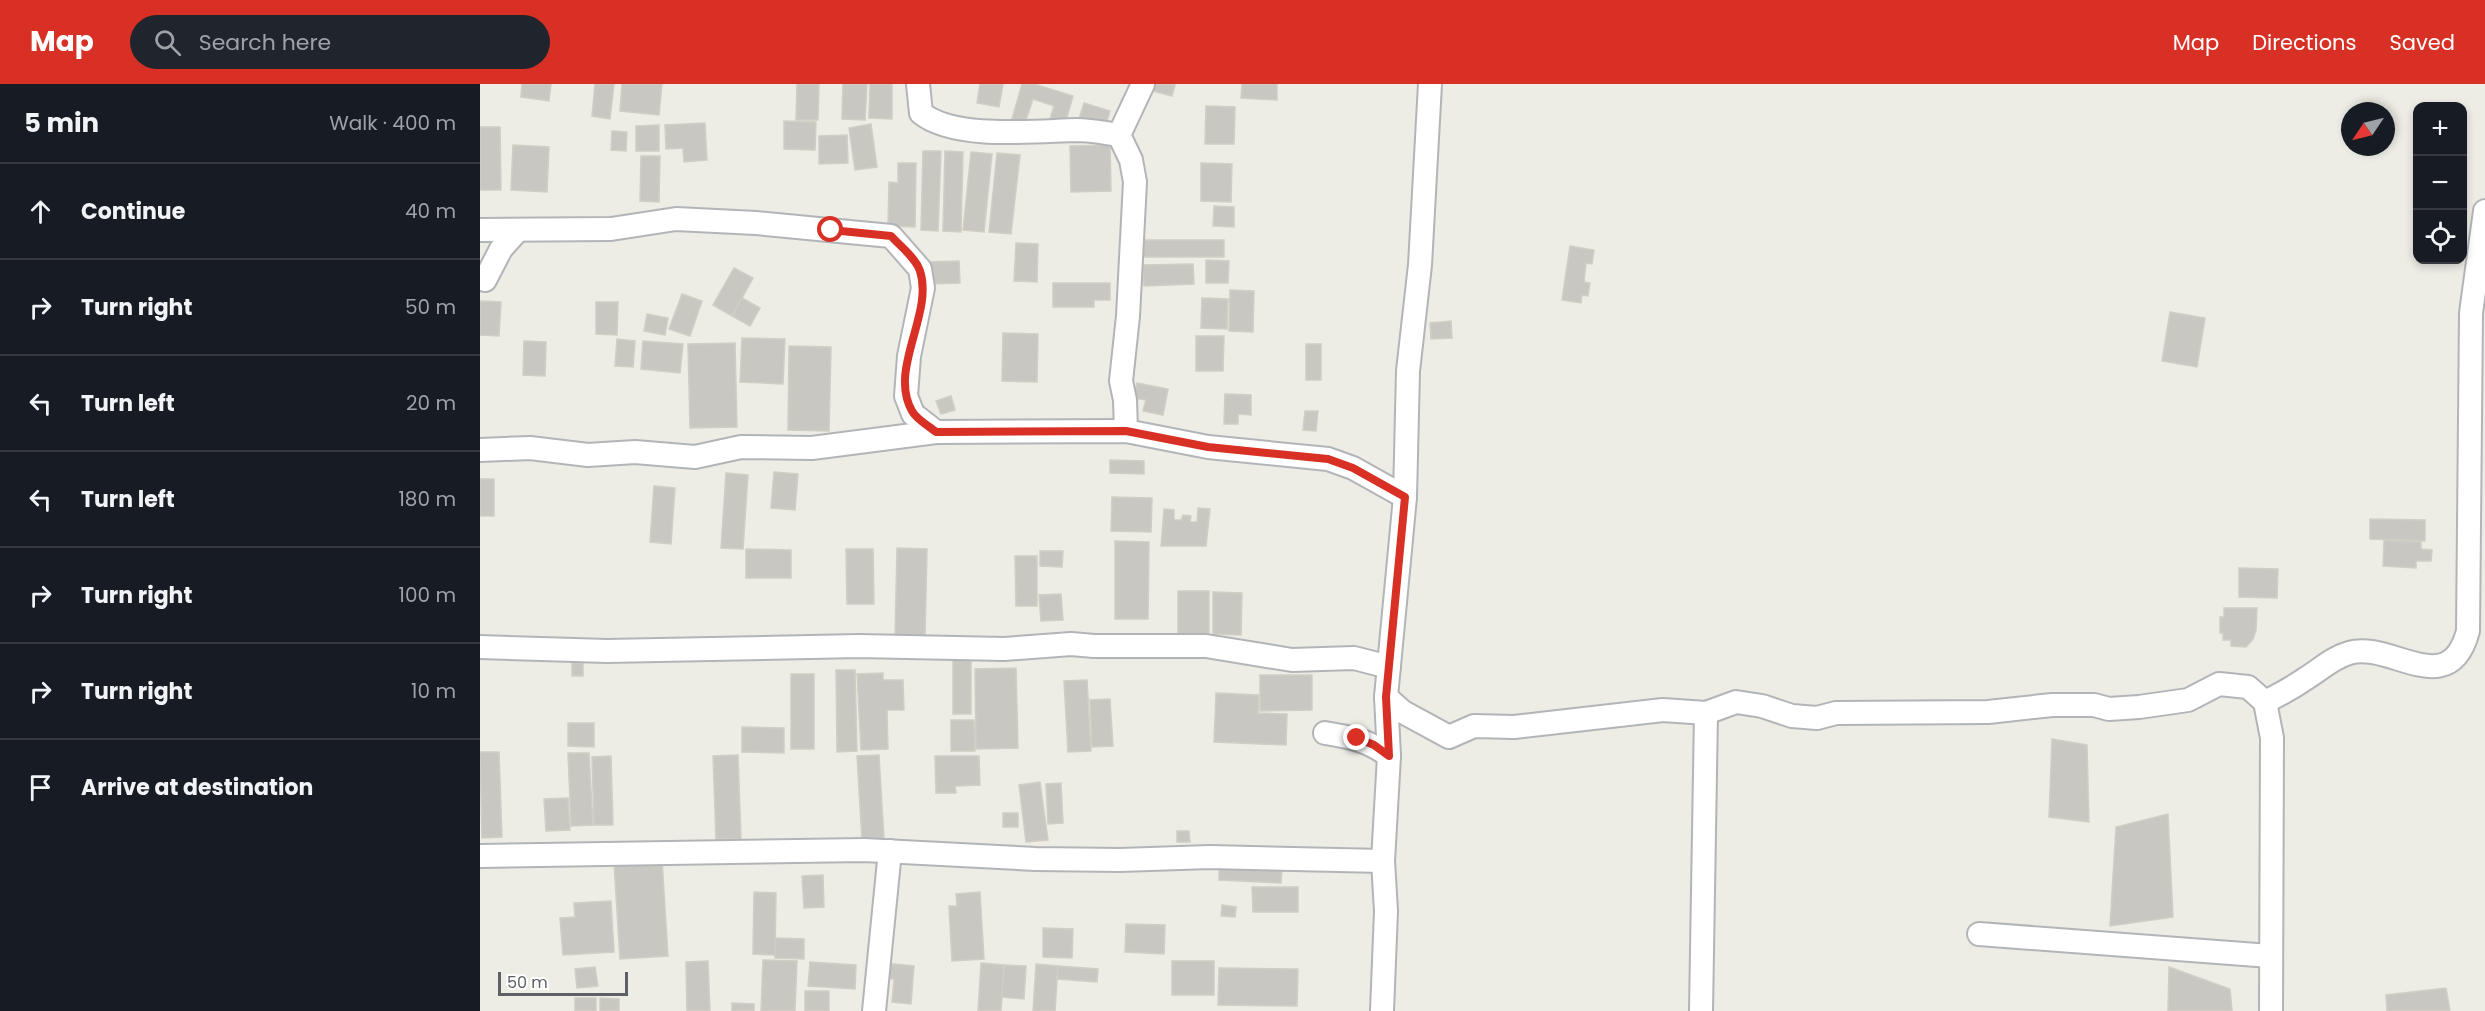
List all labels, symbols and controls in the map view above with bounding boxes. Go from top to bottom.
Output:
search box [130,15,550,69]
text: Map [30,22,94,61]
icon: search [151,26,184,59]
text: Search here [199,27,331,58]
text: Map [2173,28,2219,57]
text: Directions [2252,28,2356,57]
text: Saved [2389,28,2455,57]
north arrow [2341,102,2395,156]
map controls [2413,102,2467,264]
button: + [2413,102,2467,156]
text: 5 min [24,105,99,141]
text: Walk · 400 m [329,109,456,137]
button: − [2413,156,2467,210]
icon: ahead [24,195,57,228]
text: Continue [81,196,185,227]
text: 40 m [405,197,456,225]
button: locate [2413,210,2467,264]
route start [817,216,843,242]
icon: right [24,291,57,324]
text: Turn right [81,292,192,323]
text: 50 m [405,293,456,321]
icon: left [24,387,57,420]
text: Turn left [81,388,175,419]
text: 20 m [406,389,456,417]
icon: left [24,483,57,516]
text: Turn left [81,484,175,515]
text: 180 m [398,485,456,513]
icon: right [24,579,57,612]
text: Turn right [81,580,192,611]
text: 100 m [399,581,456,609]
icon: right [24,675,57,708]
text: Turn right [81,676,192,707]
text: 10 m [411,677,456,705]
route end [1343,724,1369,750]
icon: arrive [24,771,57,804]
text: Arrive at destination [81,772,313,803]
scale bar [498,969,628,996]
text: 50 m [507,971,548,994]

